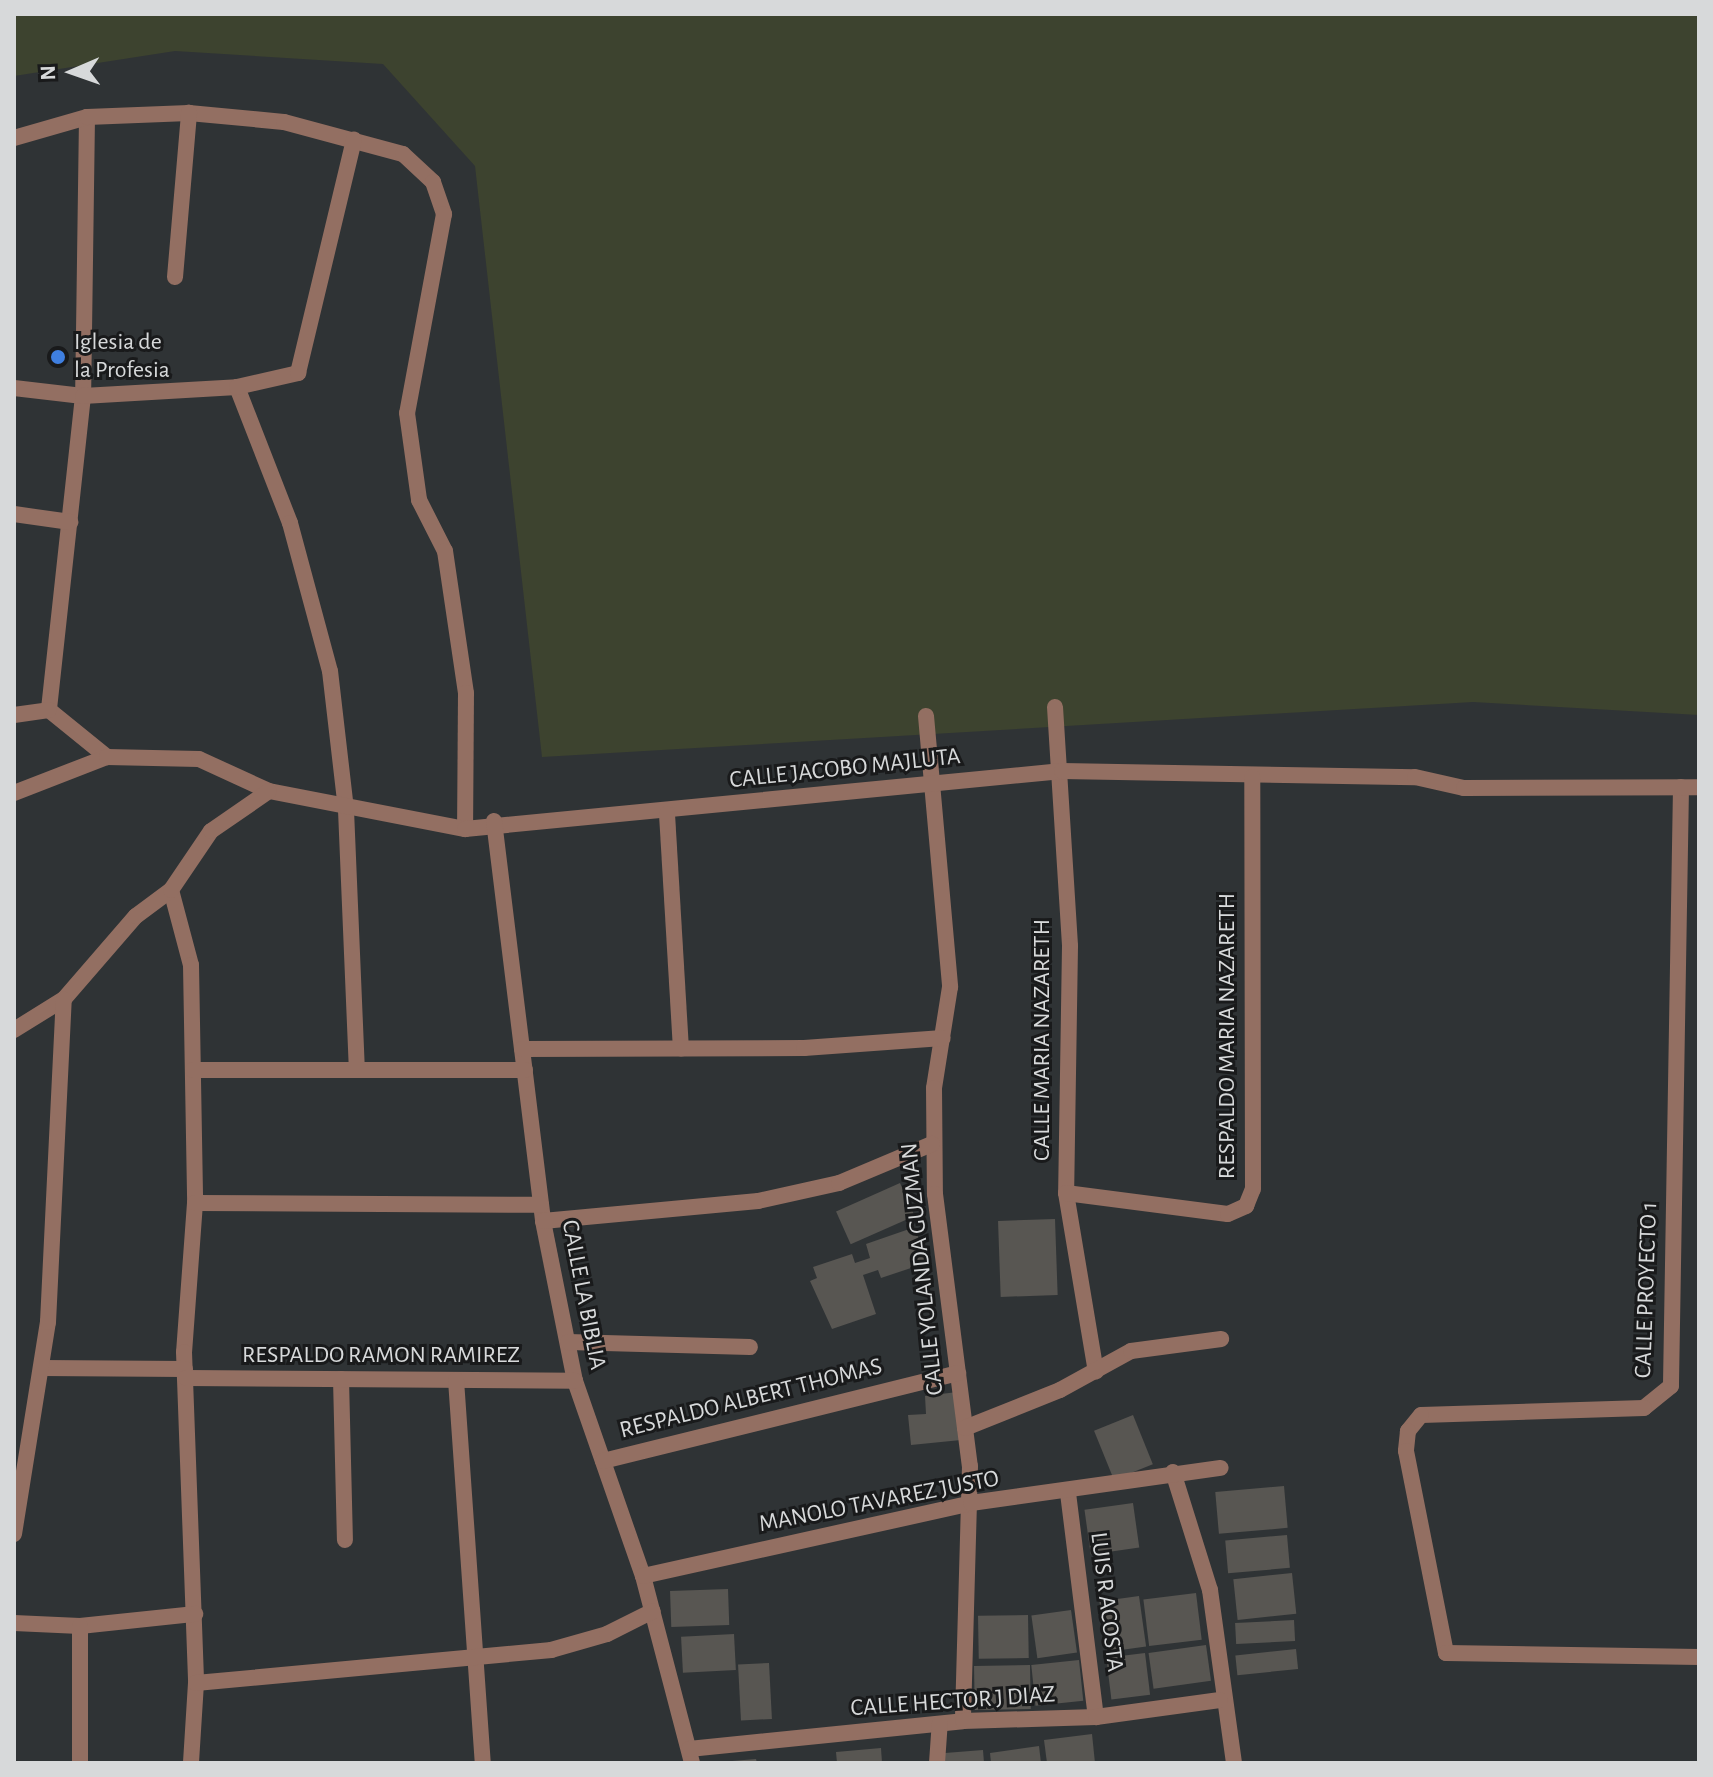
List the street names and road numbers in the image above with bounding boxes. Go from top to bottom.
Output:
street label: CALLE JACOBO MAJLUTA [728,743,962,795]
street label: RESPALDO MARIA NAZARETH [1214,893,1242,1179]
street label: CALLE MARIA NAZARETH [1029,919,1057,1161]
street label: CALLE YOLANDA GUZMAN [895,1141,951,1397]
street label: CALLE PROYECTO 1 [1630,1201,1664,1379]
street label: CALLE LA BIBLIA [554,1218,612,1372]
street label: RESPALDO RAMON RAMIREZ [242,1342,520,1370]
street label: RESPALDO ALBERT THOMAS [617,1352,885,1446]
street label: MANOLO TAVAREZ JUSTO [756,1465,1002,1539]
street label: LUIS R ACOSTA [1083,1531,1129,1673]
street label: CALLE HECTOR J DIAZ [850,1680,1056,1724]

